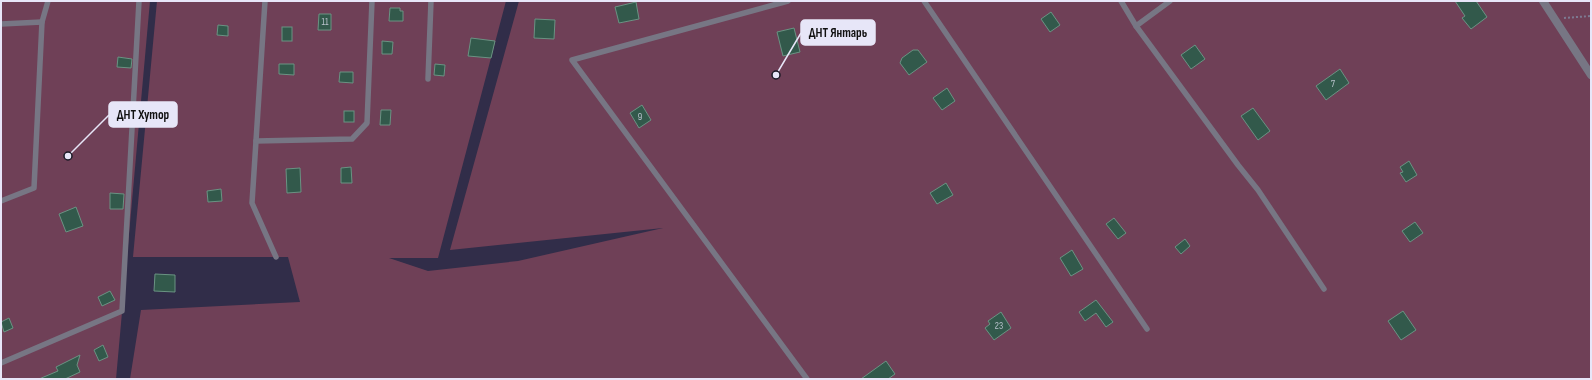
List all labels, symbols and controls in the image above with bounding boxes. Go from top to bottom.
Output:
house number: 11 [322,16,329,28]
callout: ДНТ Янтарь [801,20,875,45]
text: ДНТ Янтарь [809,25,868,41]
house number: 7 [1331,78,1335,90]
callout: ДНТ Хутор [109,102,177,127]
text: ДНТ Хутор [117,107,170,123]
house number: 9 [638,111,642,123]
house number: 23 [995,320,1003,332]

